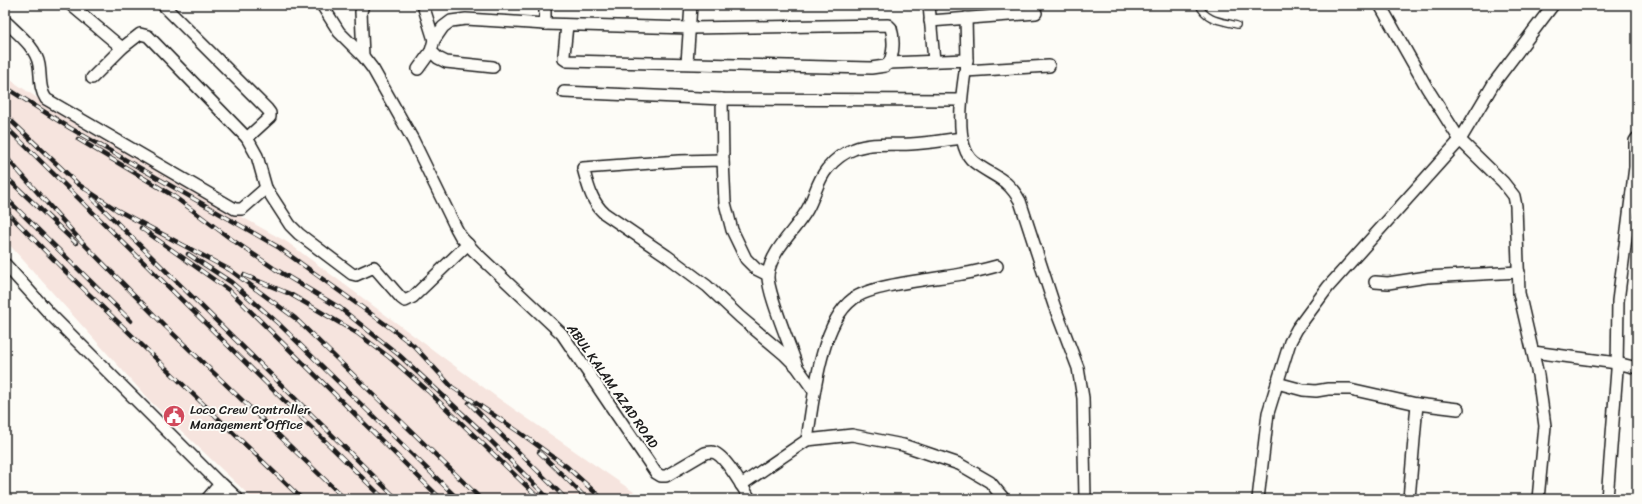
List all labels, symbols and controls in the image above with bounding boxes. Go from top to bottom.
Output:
street label: ABUL KALAM AZAD ROAD [561,318,665,453]
place label: Loco Crew Controller Management Office [190,398,310,436]
public building icon: Loco Crew Controller Management Office [161,403,187,429]

